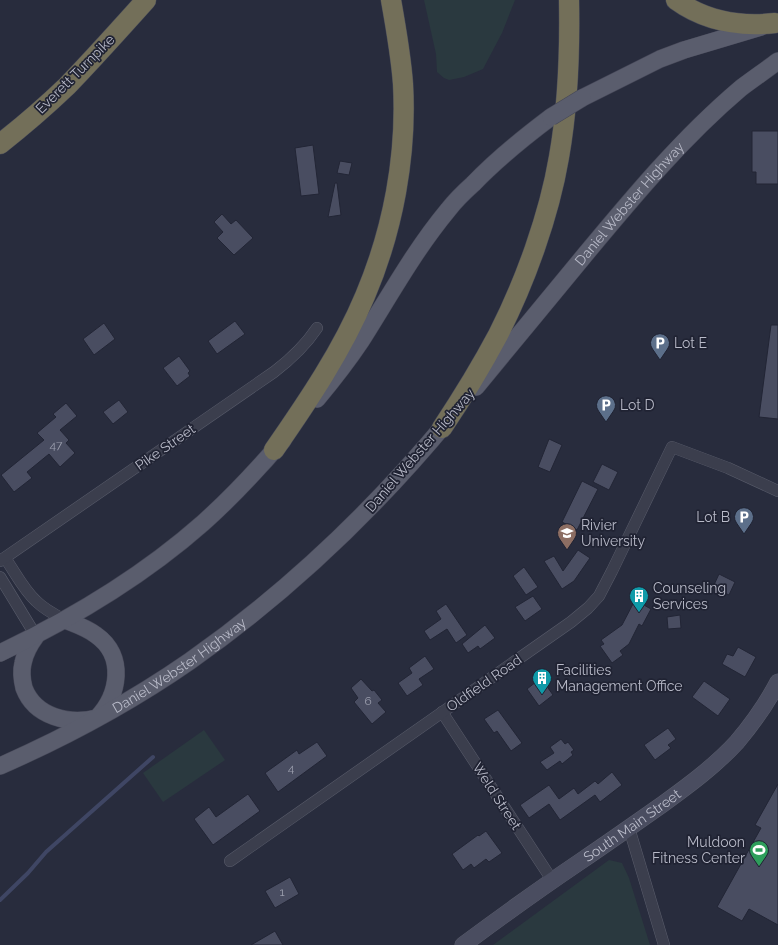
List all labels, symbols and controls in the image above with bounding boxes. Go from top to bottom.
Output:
street label: Everett Turnpike [32,31,118,117]
street label: Daniel Webster Highway [572,138,688,269]
parking icon: Lot E [649,332,671,360]
place label: Lot E [674,335,707,351]
street label: Daniel Webster Highway [362,385,478,515]
parking icon: Lot D [595,394,617,422]
place label: Lot D [620,397,655,413]
street label: Pike Street [132,420,198,473]
house number: 47 [50,438,63,452]
parking icon: Lot B [733,506,755,534]
place label: Lot B [696,509,730,525]
place label: Rivier University [581,517,646,549]
school or university icon: Rivier University [556,522,578,550]
place label: Counseling Services [653,580,726,612]
building icon: Counseling Services [628,585,650,613]
street label: Daniel Webster Highway [109,614,250,716]
street label: Oldfield Road [443,651,525,715]
place label: Facilities Management Office [556,662,683,694]
building icon: Facilities Management Office [531,667,553,695]
house number: 6 [364,694,372,708]
street label: Weld Street [469,759,525,833]
house number: 4 [288,761,295,775]
street label: South Main Street [580,786,684,865]
place label: Muldoon Fitness Center [652,834,745,866]
sports icon: Muldoon Fitness Center [748,839,770,867]
house number: 1 [279,885,285,899]

